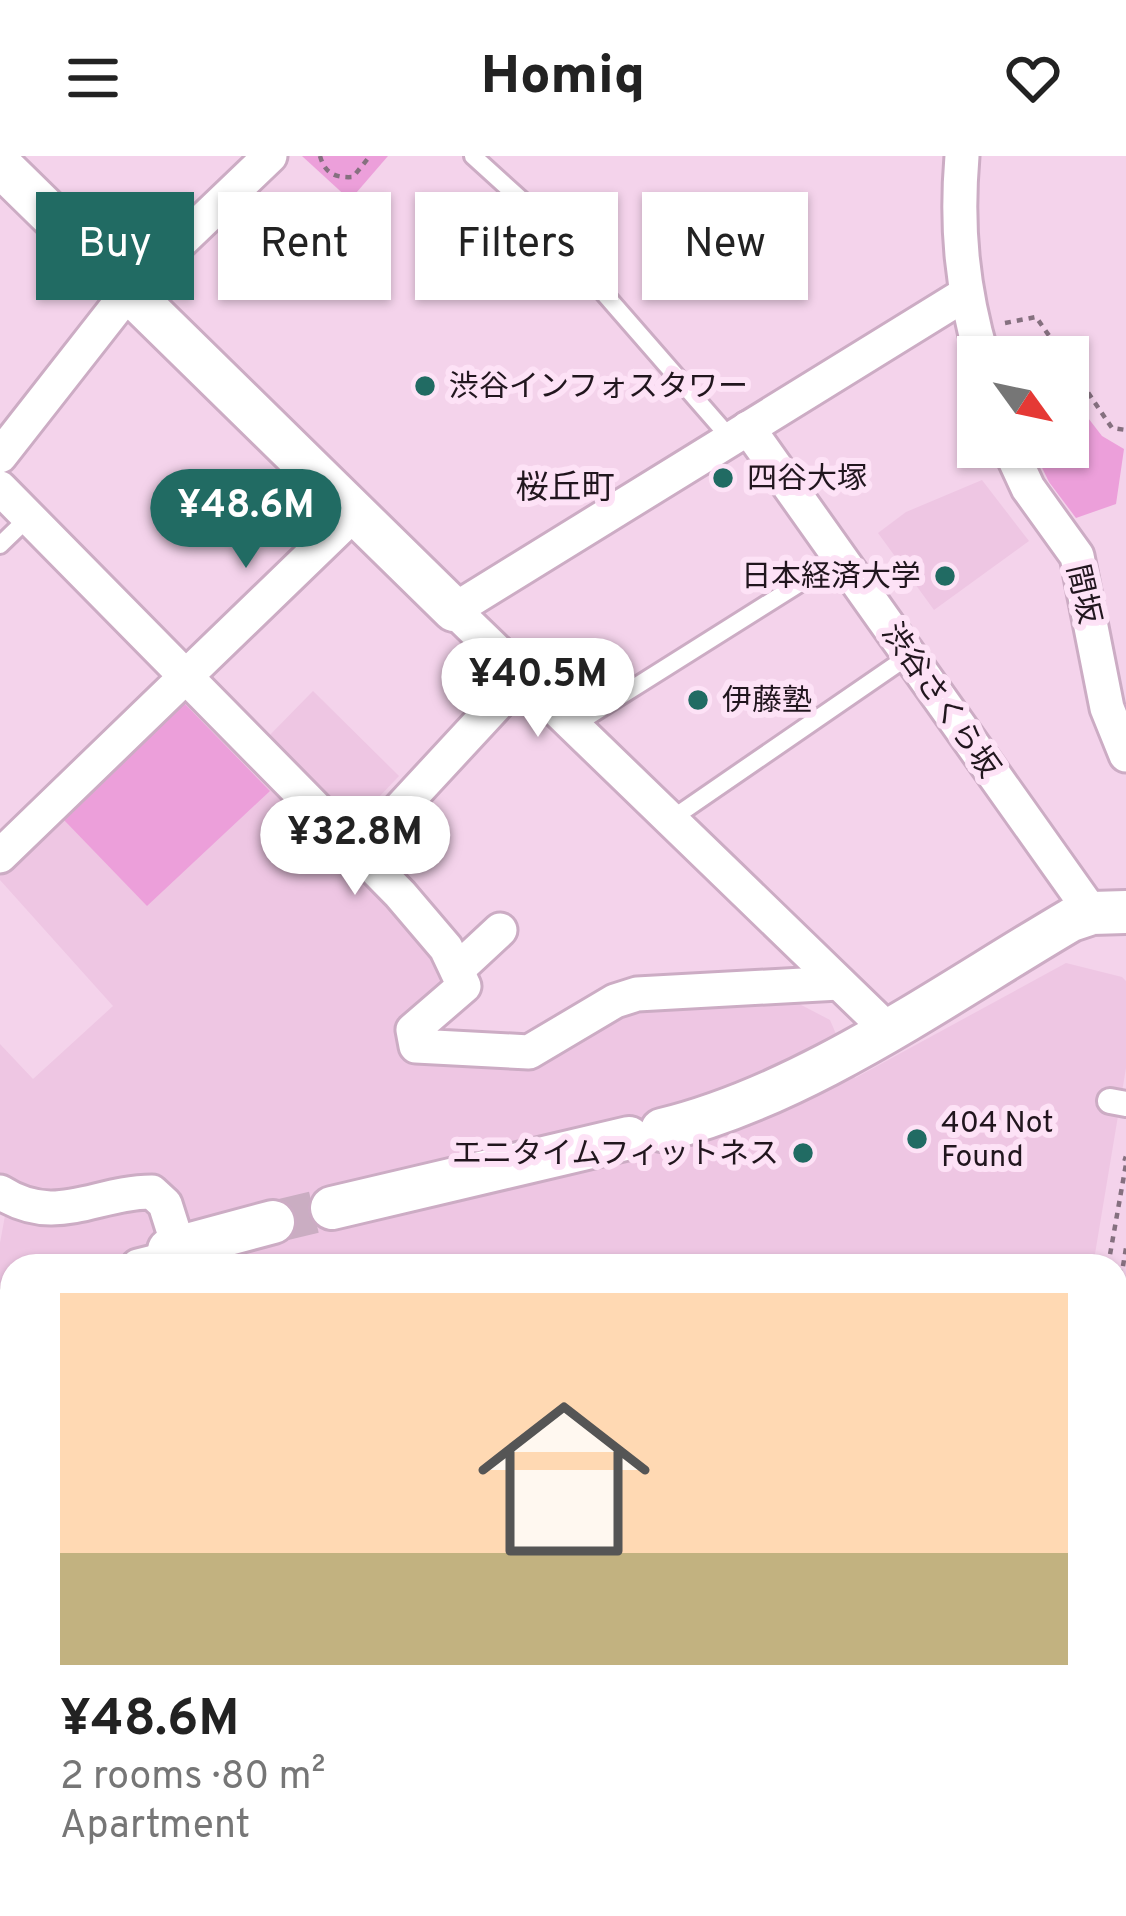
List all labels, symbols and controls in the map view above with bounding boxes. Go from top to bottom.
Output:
text: Homiq [481,44,645,113]
icon: menu [60,45,126,111]
icon: heart [1000,45,1066,111]
chip: Buy [36,192,194,300]
chip: Rent [218,192,391,300]
chip: Filters [415,192,618,300]
chip: New [642,192,808,300]
north arrow [957,336,1089,468]
map controls [957,336,1089,468]
place label: 渋谷インフォスタワー [449,370,748,407]
marker: 渋谷インフォスタワー [412,373,438,399]
place label: 四谷大塚 [747,462,867,499]
marker: 四谷大塚 [710,465,736,491]
pin: ¥48.6M [148,469,344,571]
district label: 桜丘町 [516,469,615,511]
text: ¥48.6M [177,483,315,532]
place label: 日本経済大学 [741,560,921,597]
street label: 間坂 [1057,561,1106,628]
marker: 日本経済大学 [932,563,958,589]
street label: 渋谷さくら坂 [872,617,1006,786]
pin: ¥40.5M [440,638,636,740]
text: ¥40.5M [468,652,608,701]
place label: 伊藤塾 [722,684,812,721]
marker: 伊藤塾 [685,687,711,713]
pin: ¥32.8M [257,796,453,898]
text: ¥32.8M [287,810,423,859]
place label: 404 Not Found [941,1106,1054,1177]
marker: 404 Not Found [904,1126,930,1152]
place label: エニタイムフィットネス [452,1137,779,1174]
marker: エニタイムフィットネス [790,1140,816,1166]
icon: home [456,1371,672,1587]
text: ¥48.6M [60,1689,240,1754]
text: 2 rooms · 80 m² [60,1754,326,1803]
text: Apartment [60,1803,250,1852]

